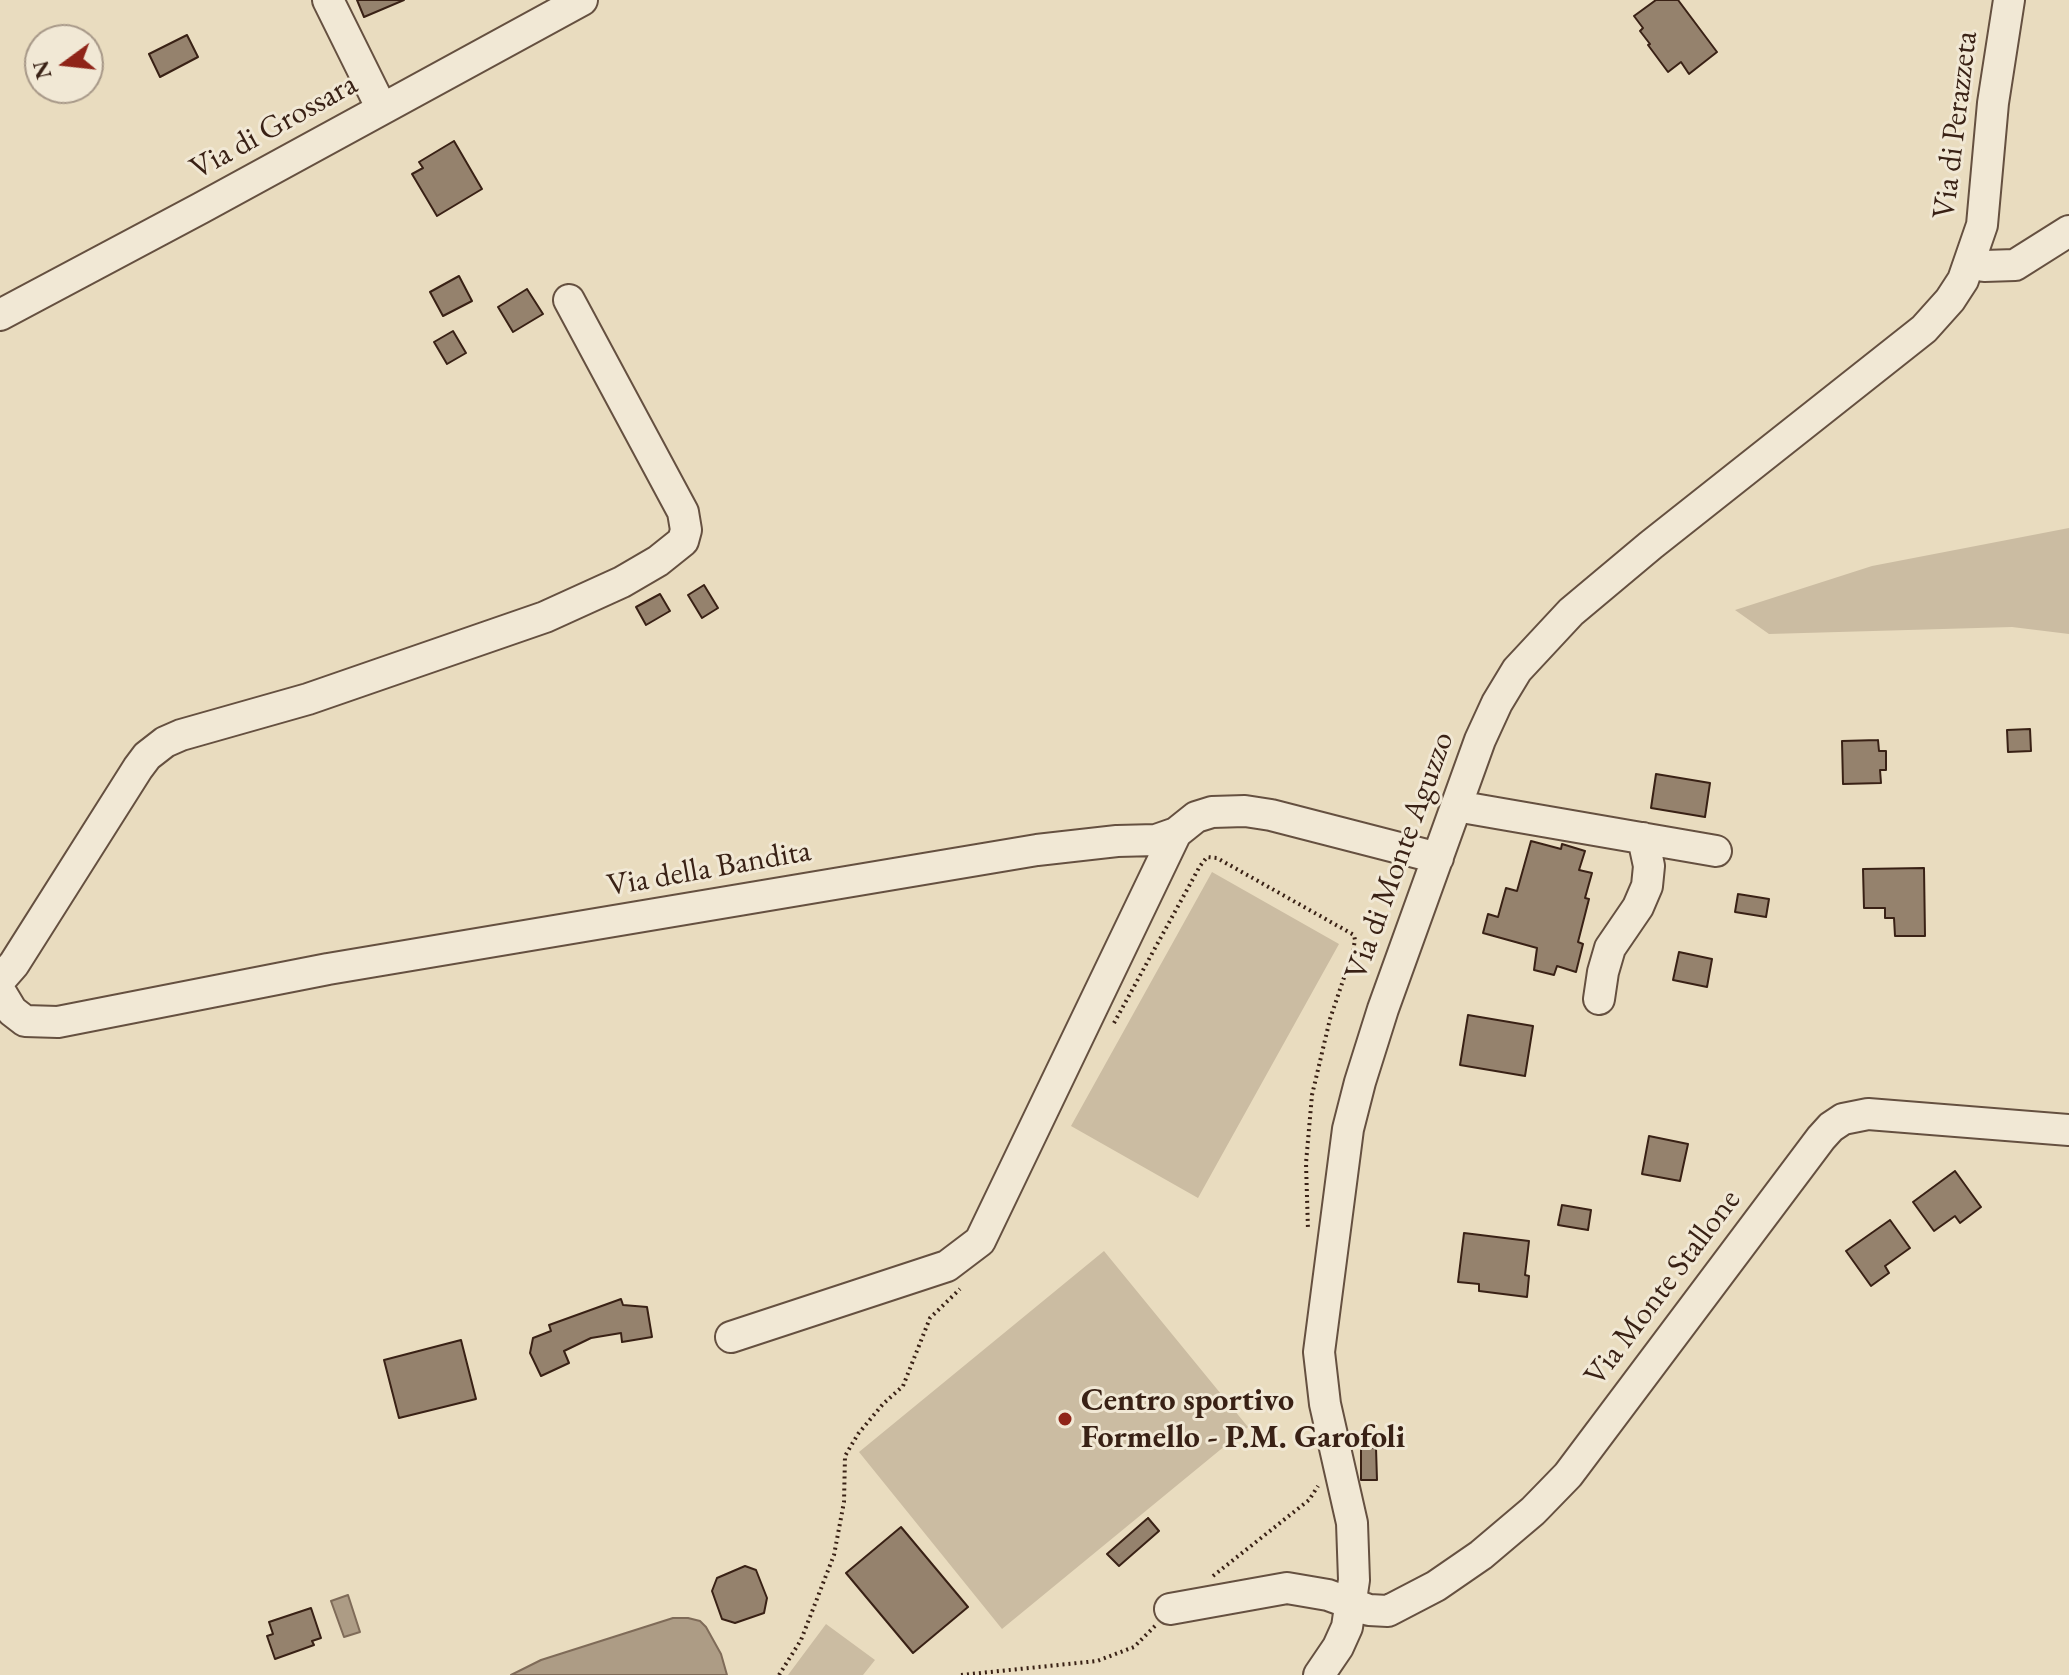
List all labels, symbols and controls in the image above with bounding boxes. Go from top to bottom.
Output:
north arrow [24,24,104,104]
street label: Via di Perazzeta [1925,29,1987,221]
text: N [26,57,59,82]
street label: Via di Grossara [184,65,364,189]
street label: Via di Monte Aguzzo [1337,727,1463,985]
street label: Via della Bandita [604,832,814,906]
street label: Via Monte Stallone [1577,1182,1749,1394]
place label: Centro sportivo Formello - P.M. Garofoli [1081,1382,1405,1457]
marker: Centro sportivo Formello - P.M. Garofoli [1056,1410,1074,1428]

